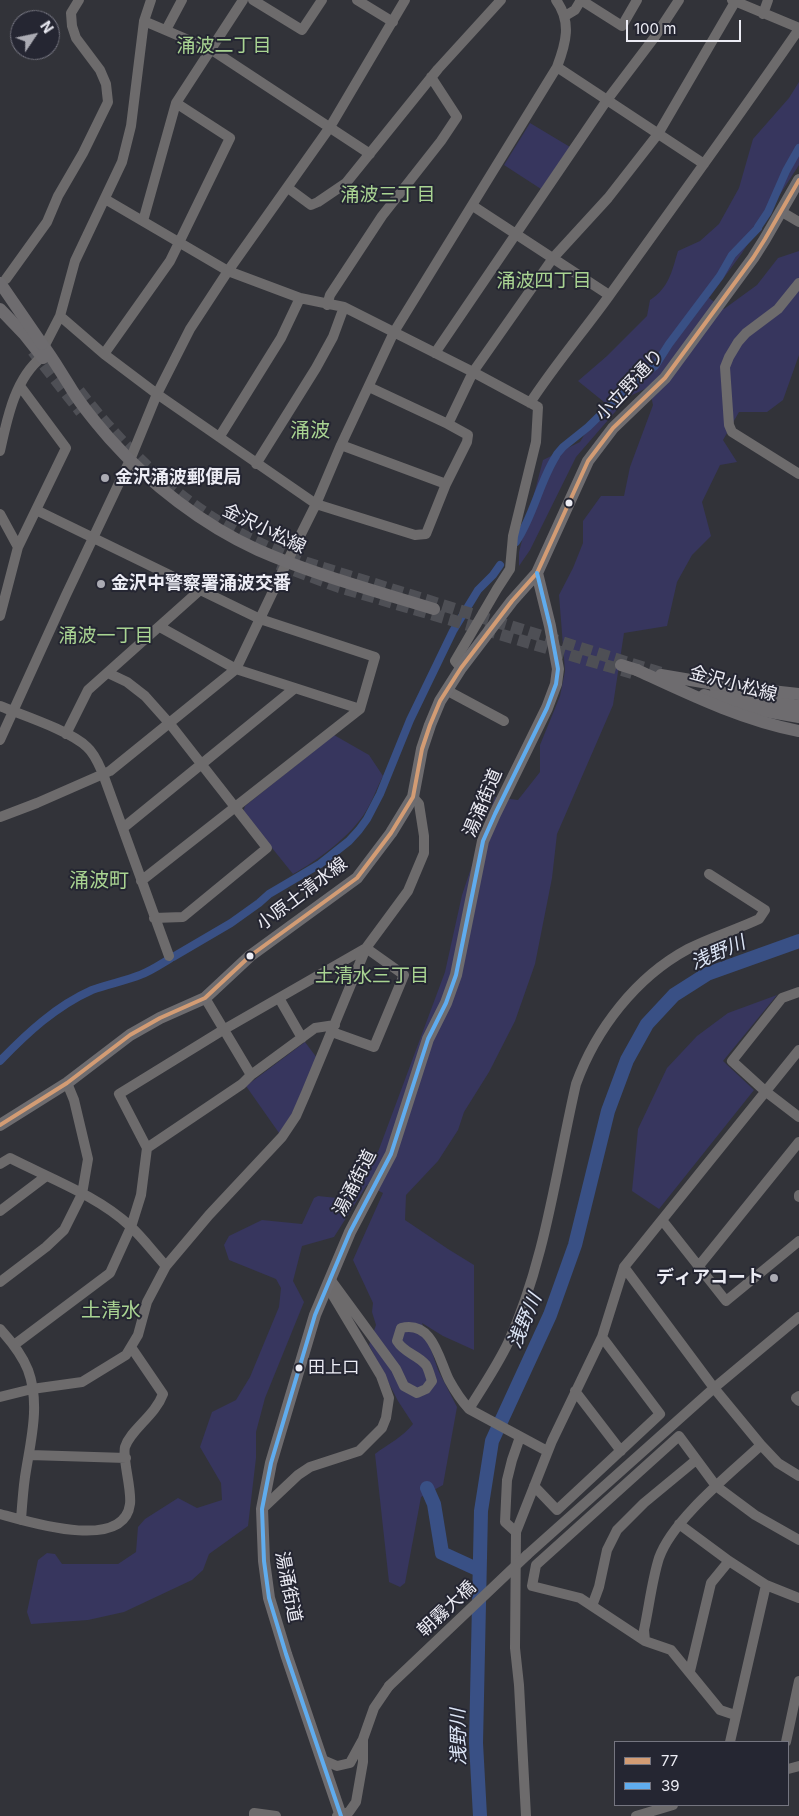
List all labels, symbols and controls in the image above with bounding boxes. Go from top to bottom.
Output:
north arrow [10,10,60,60]
scale bar [629,10,744,42]
text: N [37,18,57,36]
text: 100 m [634,19,676,38]
district label: 涌波二丁目 [177,35,271,57]
district label: 涌波三丁目 [341,184,435,206]
district label: 涌波四丁目 [497,270,591,292]
street label: 小立野通り [591,345,669,425]
district label: 涌波 [290,419,330,443]
place label: 金沢涌波郵便局 [115,467,241,489]
marker: 金沢涌波郵便局 [99,472,111,484]
unlabelled marker [564,498,574,508]
street label: 金沢小松線 [219,500,309,558]
place label: 金沢中警察署涌波交番 [111,573,291,595]
marker: 金沢中警察署涌波交番 [95,578,107,590]
district label: 涌波一丁目 [59,625,153,647]
street label: 金沢小松線 [687,662,779,706]
street label: 湯涌街道 [459,766,507,840]
street label: 小原土清水線 [252,853,352,935]
district label: 涌波町 [69,869,129,893]
water label: 浅野川 [687,931,749,975]
unlabelled marker [245,951,255,961]
district label: 土清水三丁目 [315,965,429,987]
street label: 湯涌街道 [329,1146,381,1220]
place label: ディアコート [656,1267,764,1289]
marker: ディアコート [768,1272,780,1284]
water label: 浅野川 [503,1290,547,1352]
district label: 土清水 [81,1299,141,1323]
place label: 田上口 [308,1358,359,1378]
marker: 田上口 [294,1363,304,1373]
street label: 湯涌街道 [271,1550,305,1624]
street label: 朝霧大橋 [413,1577,481,1641]
water label: 浅野川 [447,1708,471,1766]
legend [614,1741,789,1806]
text: 77 [661,1751,678,1770]
text: 39 [661,1776,680,1795]

